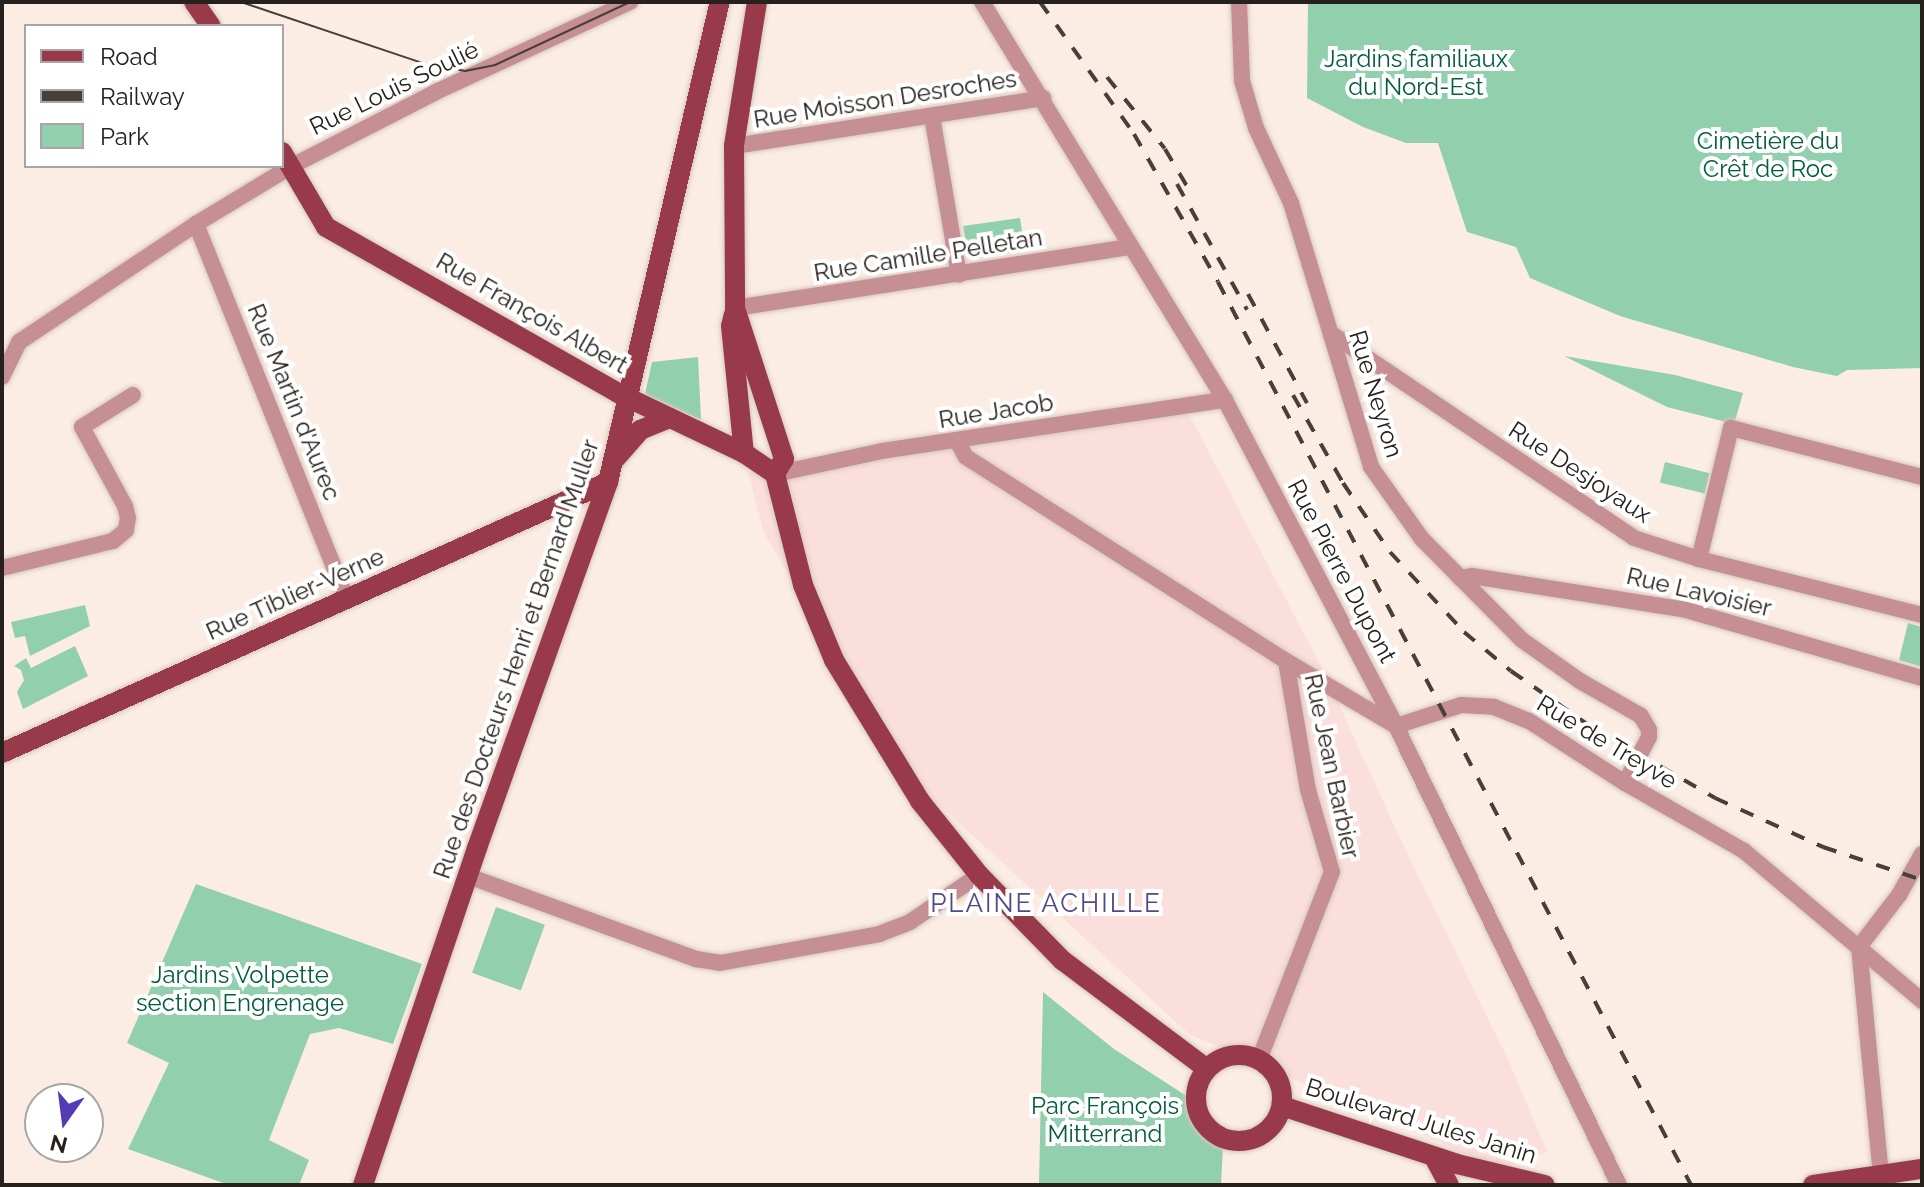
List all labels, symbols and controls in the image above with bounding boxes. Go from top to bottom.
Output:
legend [24,24,284,168]
street label: Rue Louis Soulié [305,35,483,141]
text: Road [100,42,158,71]
park label: Jardins familiaux du Nord-Est [1324,45,1508,101]
street label: Rue Moisson Desroches [751,64,1019,134]
text: Railway [100,82,185,111]
text: Park [100,122,149,151]
park label: Cimetière du Crêt de Roc [1697,127,1839,183]
street label: Rue Camille Pelletan [812,223,1044,287]
street label: Rue François Albert [431,246,633,380]
street label: Rue Martin d'Aurec [241,300,347,504]
street label: Rue Neyron [1343,327,1409,461]
street label: Rue Jacob [936,388,1056,434]
street label: Rue Desjoyaux [1503,415,1657,529]
street label: Rue des Docteurs Henri et Bernard Muller [427,436,605,882]
street label: Rue Pierre Dupont [1282,474,1402,668]
street label: Rue Tiblier-Verne [201,542,389,646]
street label: Rue Lavoisier [1624,561,1774,623]
street label: Rue Jean Barbier [1298,671,1366,861]
street label: Rue de Treyve [1532,689,1682,795]
district label: PLAINE ACHILLE [930,888,1162,920]
park label: Jardins Volpette section Engrenage [136,961,344,1017]
street label: Boulevard Jules Janin [1301,1072,1541,1170]
north arrow [24,1083,104,1163]
park label: Parc François Mitterrand [1031,1092,1179,1148]
text: N [47,1130,70,1159]

